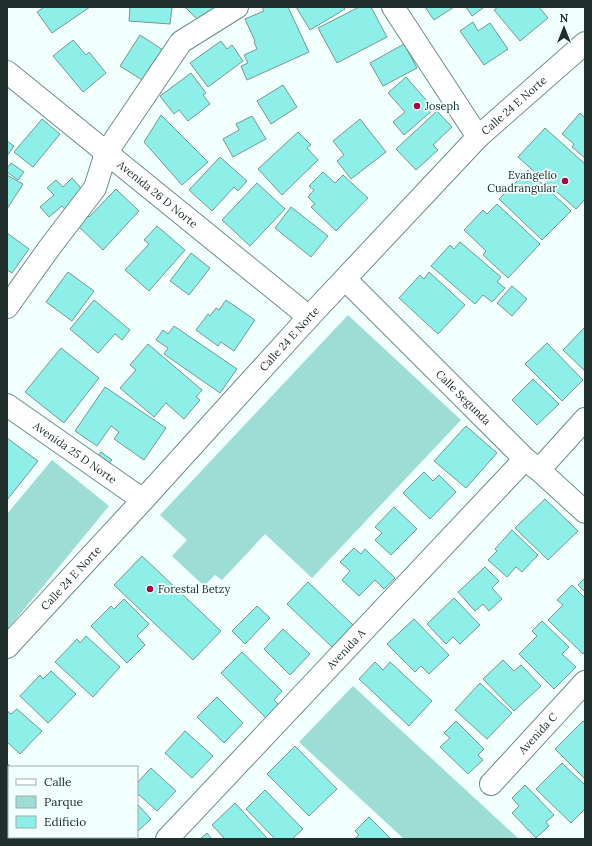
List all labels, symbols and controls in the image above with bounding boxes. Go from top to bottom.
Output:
north arrow [544,8,584,48]
text: N [560,11,569,25]
street label: Calle 24 E Norte [478,73,549,138]
place label: Joseph [424,99,460,113]
marker: Joseph [412,101,422,111]
street label: Avenida 26 D Norte [114,157,201,231]
place label: Evangelio Cuadrangular [487,168,557,195]
marker: Evangelio Cuadrangular [560,176,570,186]
street label: Calle 24 E Norte [256,304,322,374]
street label: Calle Segunda [433,367,494,428]
street label: Avenida 25 D Norte [30,418,120,487]
street label: Calle 24 E Norte [38,543,104,613]
place label: Forestal Betzy [158,582,230,596]
marker: Forestal Betzy [145,584,155,594]
street label: Avenida A [323,625,369,673]
street label: Avenida C [515,710,560,757]
legend [8,766,138,838]
text: Calle [44,774,72,789]
text: Parque [44,794,84,809]
text: Edificio [44,814,86,829]

